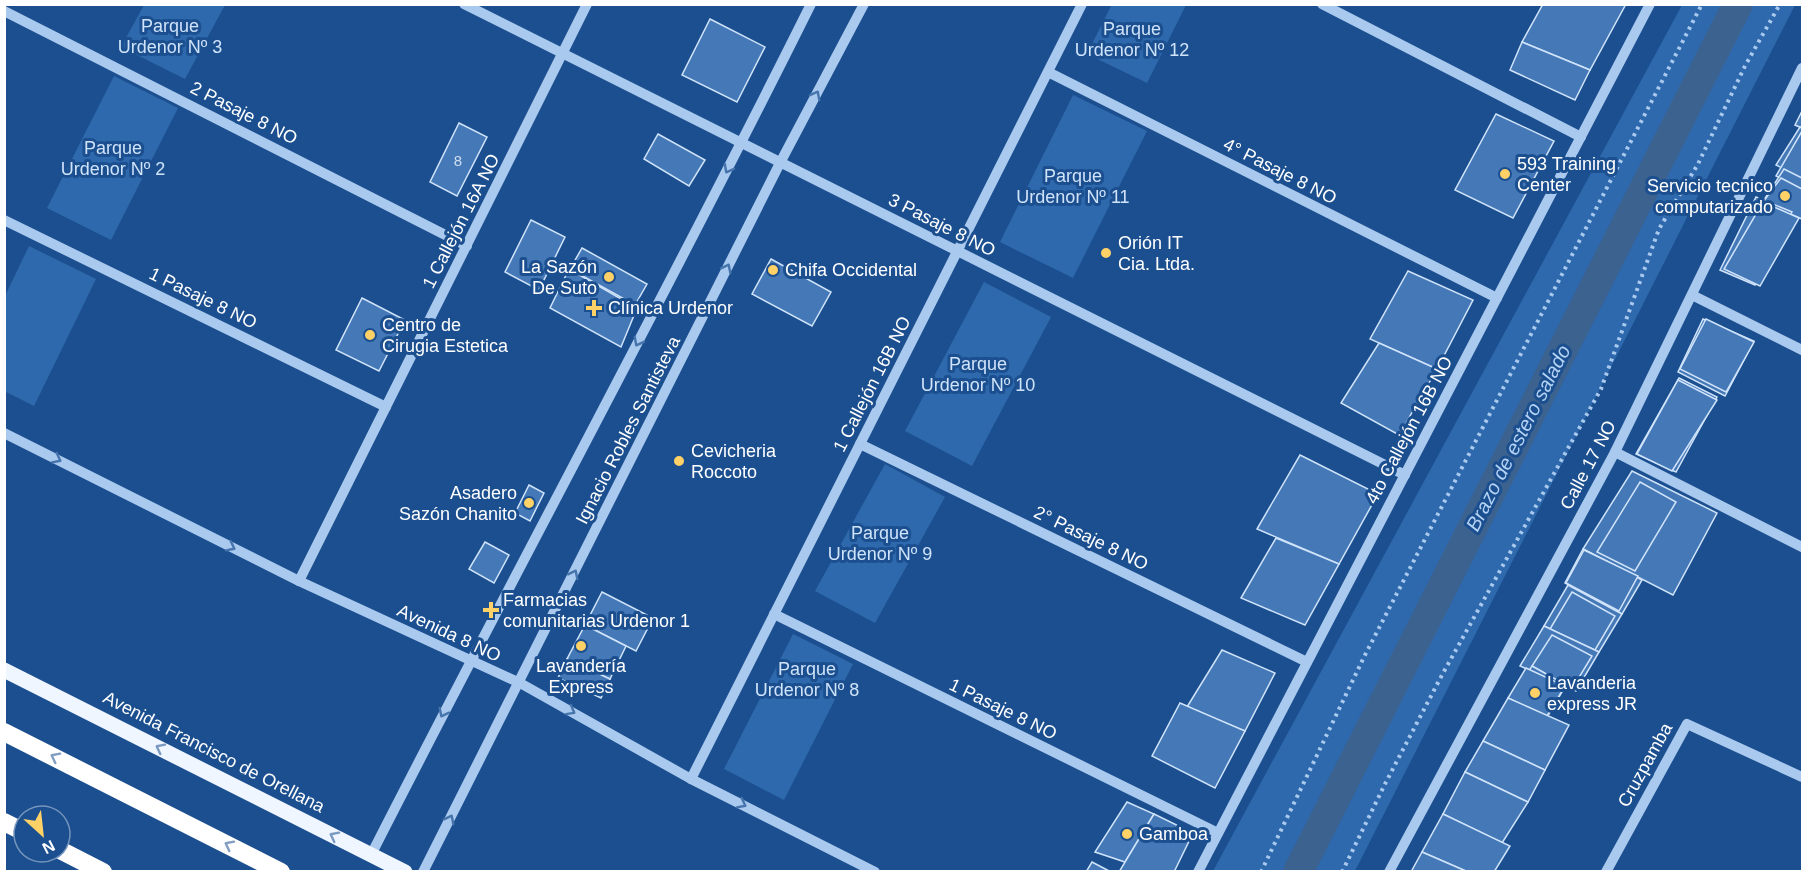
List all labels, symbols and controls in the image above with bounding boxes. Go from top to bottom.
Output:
park label: Parque Urdenor Nº 3 [118,16,222,57]
park label: Parque Urdenor Nº 12 [1075,19,1189,60]
street label: 2 Pasaje 8 NO [187,78,301,148]
one-way arrow [809,90,820,101]
street label: 4° Pasaje 8 NO [1220,134,1340,208]
park label: Parque Urdenor Nº 2 [61,138,165,179]
street label: 1 Callejón 16A NO [418,150,504,292]
house number: 8 [454,152,462,169]
place label: 593 Training Center [1517,154,1616,195]
one-way arrow [724,163,735,174]
park label: Parque Urdenor Nº 11 [1016,166,1130,207]
marker: 593 Training Center [1498,167,1512,181]
place label: Servicio tecnico computarizado [1647,176,1773,217]
marker: Servicio tecnico computarizado [1778,189,1792,203]
street label: 3 Pasaje 8 NO [885,190,999,260]
place label: Orión IT Cia. Ltda. [1118,233,1195,274]
marker: Orión IT Cia. Ltda. [1099,246,1113,260]
place label: La Sazón De Suto [521,257,597,298]
place label: Chifa Occidental [785,260,917,280]
street label: 1 Pasaje 8 NO [146,263,260,333]
marker: Chifa Occidental [766,263,780,277]
one-way arrow [720,264,731,274]
marker: La Sazón De Suto [602,270,616,284]
place label: Clínica Urdenor [608,298,733,318]
marker: Clínica Urdenor [585,299,603,317]
street label: 1 Callejón 16B NO [829,313,915,455]
place label: Centro de Cirugia Estetica [382,315,509,356]
marker: Centro de Cirugia Estetica [363,328,377,342]
street label: Ignacio Robles Santisteva [572,332,685,527]
one-way arrow [633,336,645,347]
water label: Brazo de estero salado [1462,341,1574,535]
street label: 4to Callejón 16B NO [1362,353,1456,507]
park label: Parque Urdenor Nº 10 [921,354,1035,395]
street label: Calle 17 NO [1556,417,1620,513]
place label: Cevicheria Roccoto [691,441,777,482]
one-way arrow [50,452,61,463]
marker: Cevicheria Roccoto [672,454,686,468]
place label: Asadero Sazón Chanito [399,483,517,524]
marker: Asadero Sazón Chanito [522,496,536,510]
street label: 2° Pasaje 8 NO [1031,502,1151,574]
park label: Parque Urdenor Nº 9 [828,523,932,564]
one-way arrow [225,539,236,551]
one-way arrow [567,570,578,580]
place label: Farmacias comunitarias Urdenor 1 [503,590,690,631]
street label: Avenida 8 NO [394,600,504,666]
marker: Farmacias comunitarias Urdenor 1 [484,603,498,617]
marker: Lavandería Express [574,639,588,653]
place label: Lavandería Express [536,656,627,697]
park label: Parque Urdenor Nº 8 [755,659,859,700]
place label: Lavanderia express JR [1547,673,1637,714]
street label: 1 Pasaje 8 NO [946,674,1060,744]
marker: Lavanderia express JR [1528,686,1542,700]
street label: Avenida Francisco de Orellana [100,687,329,817]
one-way arrow [564,704,575,715]
one-way arrow [439,707,451,718]
street label: Cruzpamba [1614,719,1677,811]
one-way arrow [155,744,166,755]
one-way arrow [50,753,61,765]
one-way arrow [736,797,747,809]
north arrow [12,804,72,864]
one-way arrow [443,815,454,826]
place label: Gamboa [1139,824,1209,844]
marker: Gamboa [1120,827,1134,841]
one-way arrow [329,832,340,843]
text: N [40,837,58,857]
one-way arrow [225,841,235,852]

